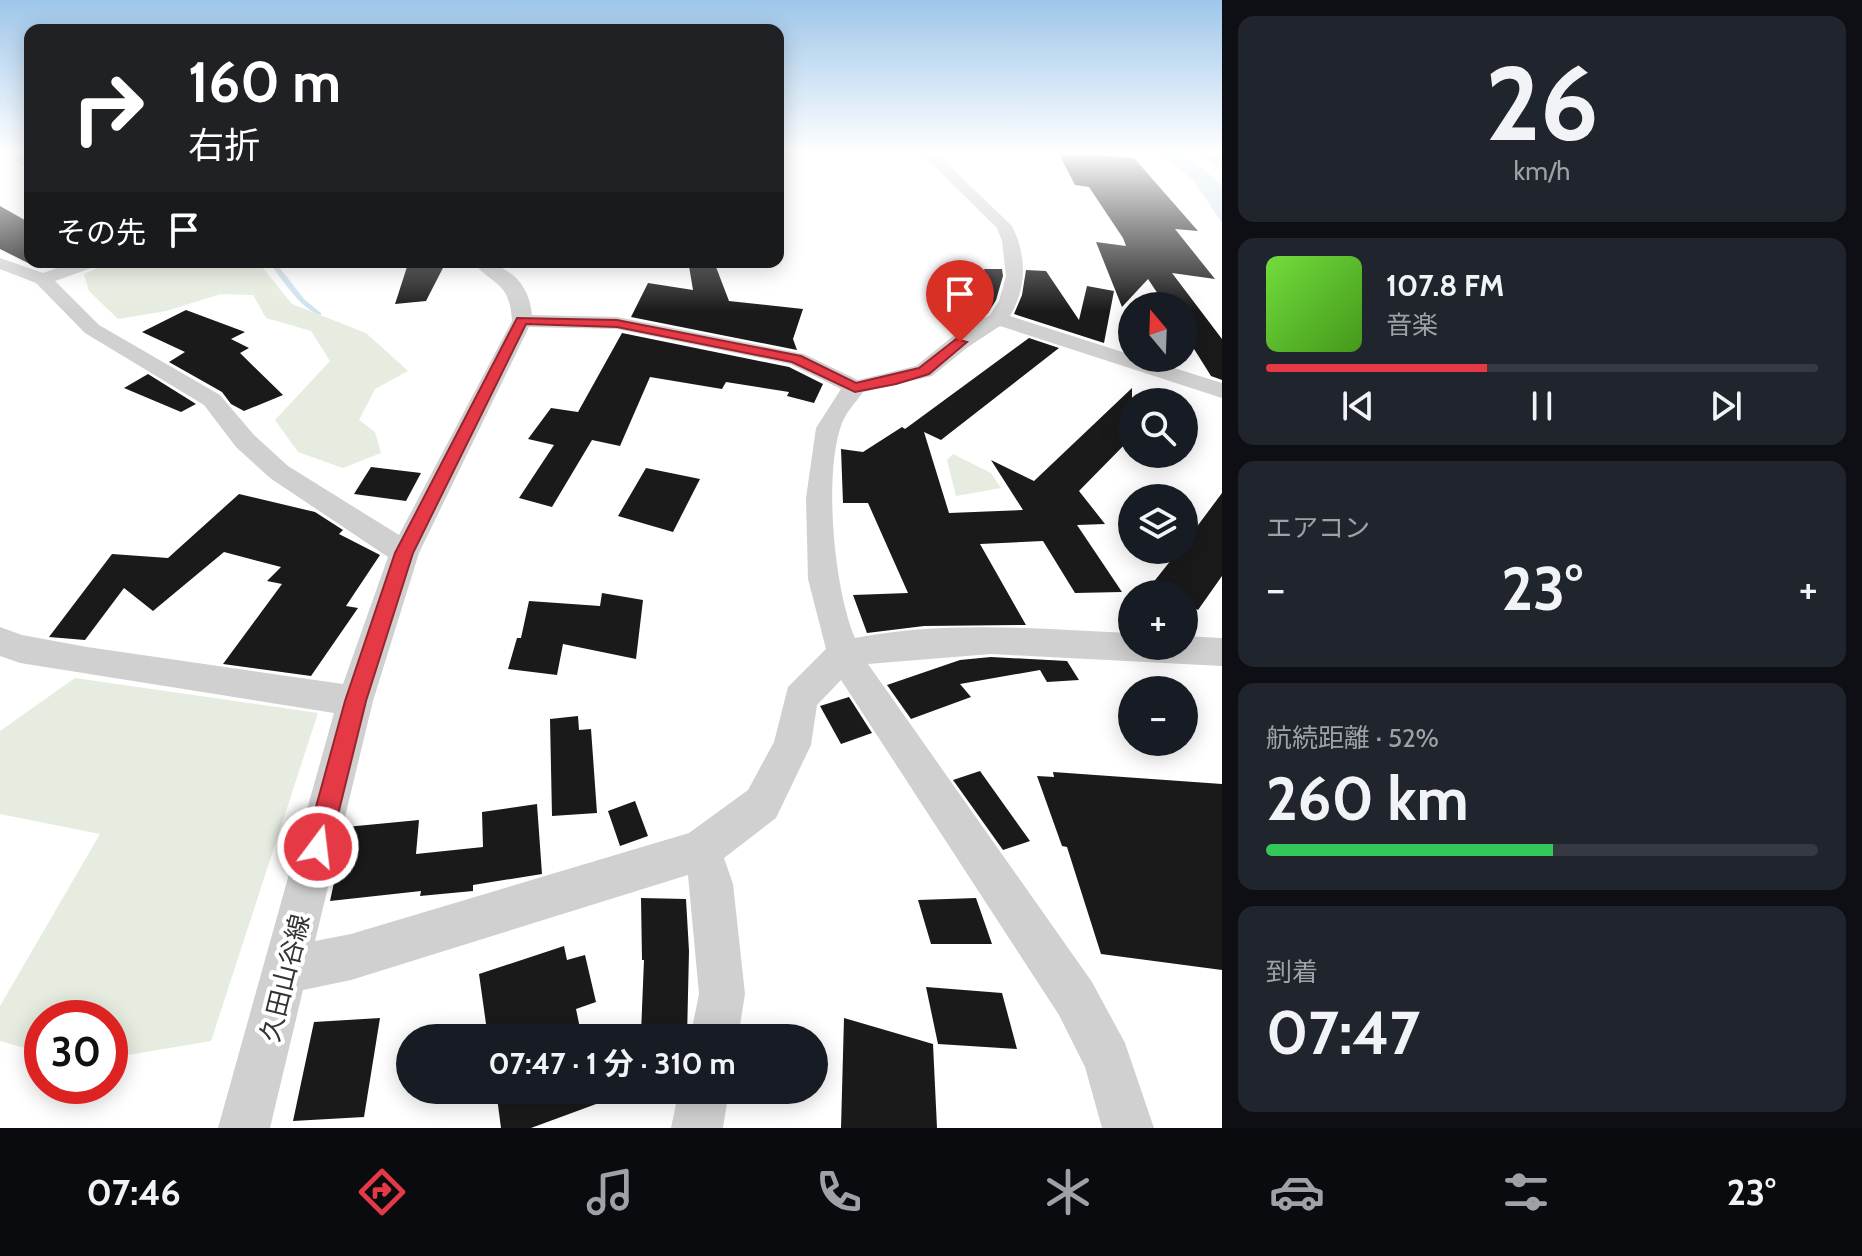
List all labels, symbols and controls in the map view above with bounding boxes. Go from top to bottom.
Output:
text: 26 [1485,40,1599,166]
text: 160 m [188,48,341,116]
icon: right [56,56,160,160]
text: 右折 [188,123,260,167]
text: km/h [1514,155,1570,187]
icon: arrive [162,208,206,252]
text: その先 [56,214,146,251]
pin [926,260,994,342]
text: 107.8 FM [1386,267,1504,304]
icon: arrive [938,272,982,316]
north arrow [1118,292,1198,372]
map controls [1118,292,1198,756]
text: 音楽 [1386,309,1438,341]
icon: previous [1336,384,1380,428]
icon: pause [1520,384,1564,428]
icon: next [1704,384,1748,428]
button: search [1118,388,1198,468]
button: layers [1118,484,1198,564]
text: エアコン [1266,512,1370,544]
text: 23° [1501,552,1583,625]
text: − [1266,562,1285,615]
text: + [1799,562,1818,615]
button: + [1118,580,1198,660]
button: − [1118,676,1198,756]
text: 航続距離 · 52% [1266,722,1439,754]
text: 260 km [1266,762,1469,835]
position arrow [276,805,360,889]
street label: 久田山谷線 [254,911,316,1045]
text: 到着 [1266,956,1318,988]
text: 07:47 [1266,996,1420,1069]
speed limit sign: 30 [24,1000,128,1104]
text: 07:47 · 1 分 · 310 m [488,1045,736,1082]
icon: directions [354,1164,410,1220]
icon: music [582,1164,638,1220]
icon: phone [811,1164,867,1220]
icon: climate [1040,1164,1096,1220]
icon: car [1269,1164,1325,1220]
icon: filters [1498,1164,1554,1220]
text: 07:46 [86,1170,181,1214]
text: 23° [1727,1170,1776,1214]

